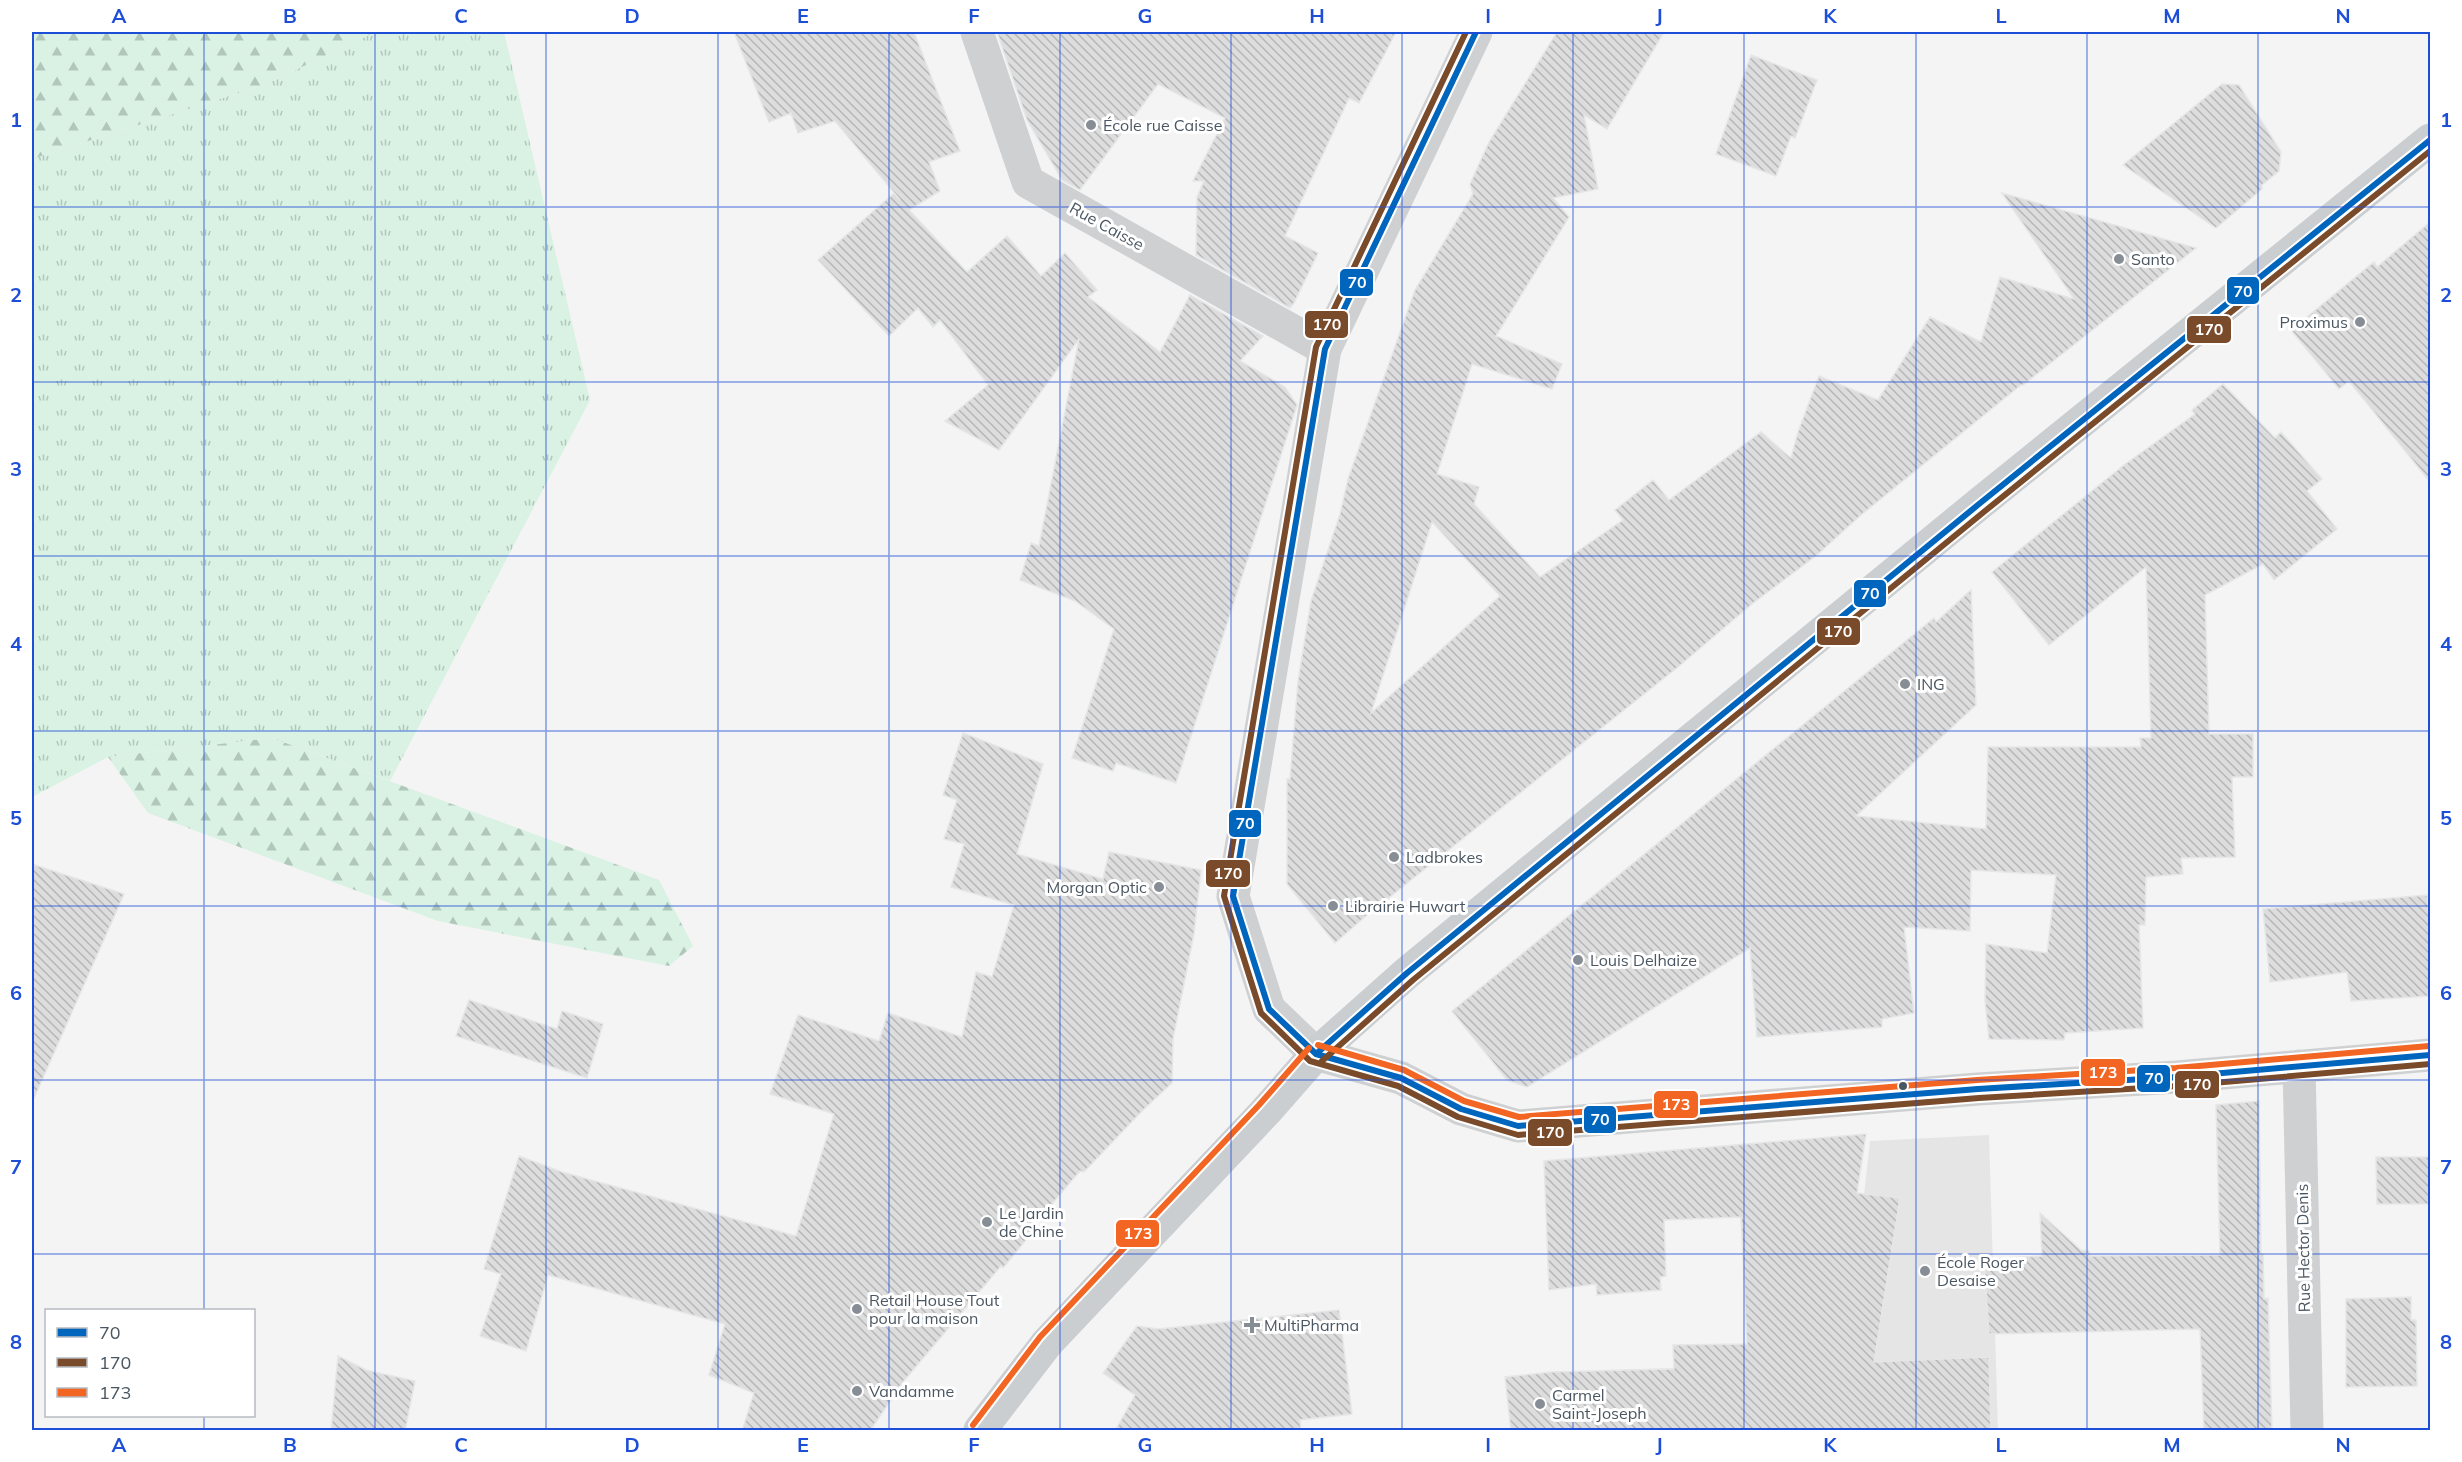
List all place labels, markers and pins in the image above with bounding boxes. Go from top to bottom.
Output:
place label: École rue Caisse [1103,115,1223,135]
marker: École rue Caisse [1084,118,1098,132]
place label: Santo [2131,249,2175,269]
marker: Santo [2112,252,2126,266]
place label: Proximus [2280,312,2348,332]
marker: Proximus [2353,315,2367,329]
place label: ING [1917,674,1945,694]
marker: ING [1898,677,1912,691]
place label: Ladbrokes [1406,847,1483,867]
marker: Ladbrokes [1387,850,1401,864]
place label: Morgan Optic [1046,877,1147,897]
marker: Morgan Optic [1152,880,1166,894]
place label: Librairie Huwart [1345,896,1466,916]
marker: Librairie Huwart [1326,899,1340,913]
place label: Louis Delhaize [1590,950,1697,970]
marker: Louis Delhaize [1571,953,1585,967]
unlabelled marker [1897,1080,1909,1092]
place label: Le Jardin de Chine [999,1203,1064,1241]
marker: Le Jardin de Chine [980,1215,994,1229]
place label: École Roger Desaise [1937,1252,2024,1290]
marker: École Roger Desaise [1918,1264,1932,1278]
place label: Retail House Tout pour la maison [869,1290,1000,1328]
marker: Retail House Tout pour la maison [850,1302,864,1316]
place label: MultiPharma [1264,1315,1359,1335]
marker: MultiPharma [1245,1318,1259,1332]
place label: Vandamme [869,1381,954,1401]
marker: Vandamme [850,1384,864,1398]
place label: Carmel Saint-Joseph [1552,1385,1647,1423]
marker: Carmel Saint-Joseph [1533,1397,1547,1411]

